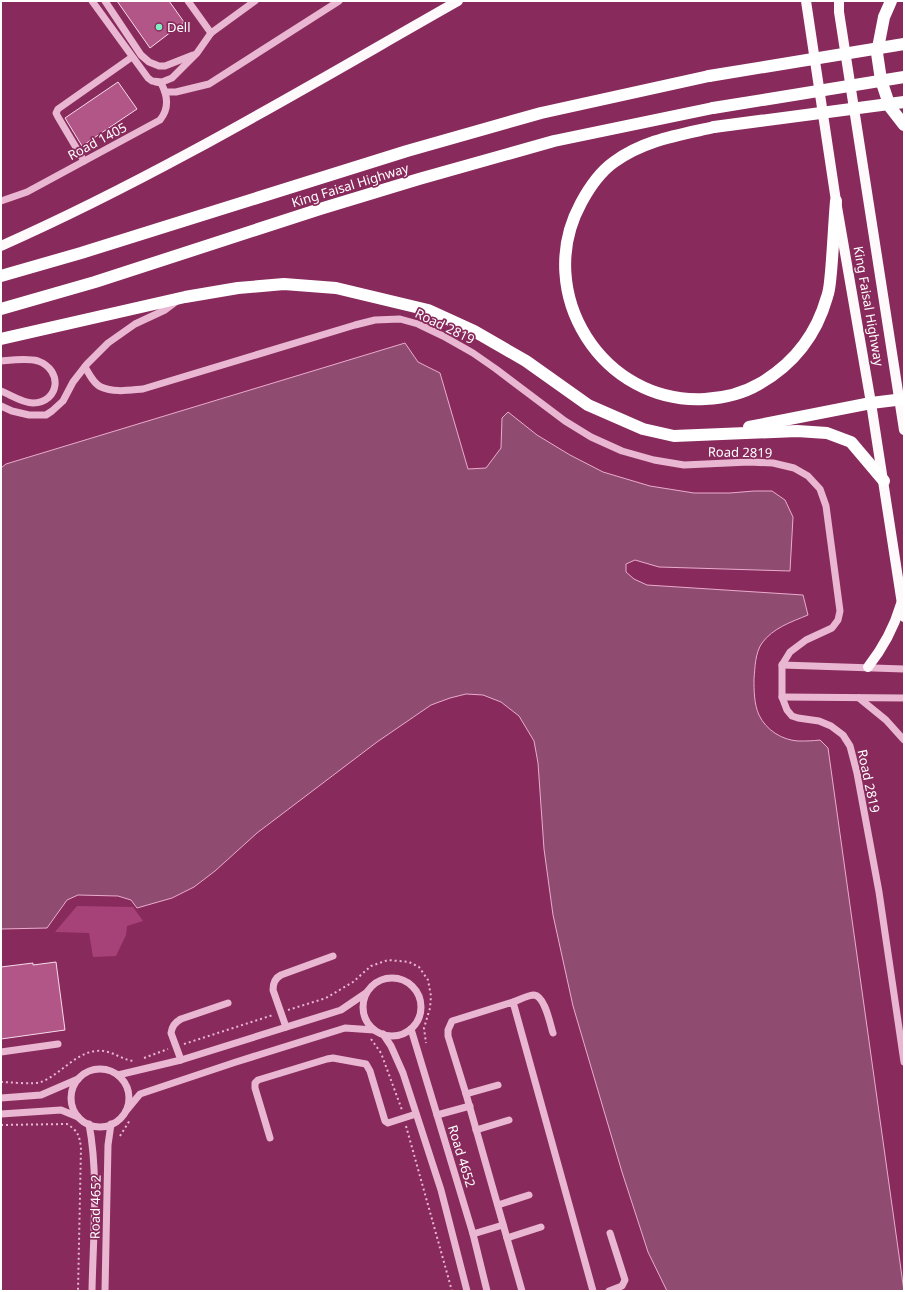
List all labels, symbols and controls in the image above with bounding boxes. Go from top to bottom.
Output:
place label: Dell [167,18,191,36]
marker: Dell [154,22,164,32]
street label: Road 1405 [64,118,130,164]
street label: King Faisal Highway [289,159,411,211]
street label: King Faisal Highway [850,245,888,368]
street label: Road 2819 [412,304,478,348]
street label: Road 2819 [708,442,772,462]
street label: Road 2819 [854,748,884,814]
street label: Road 4652 [444,1123,480,1189]
street label: Road 4652 [85,1175,105,1239]

